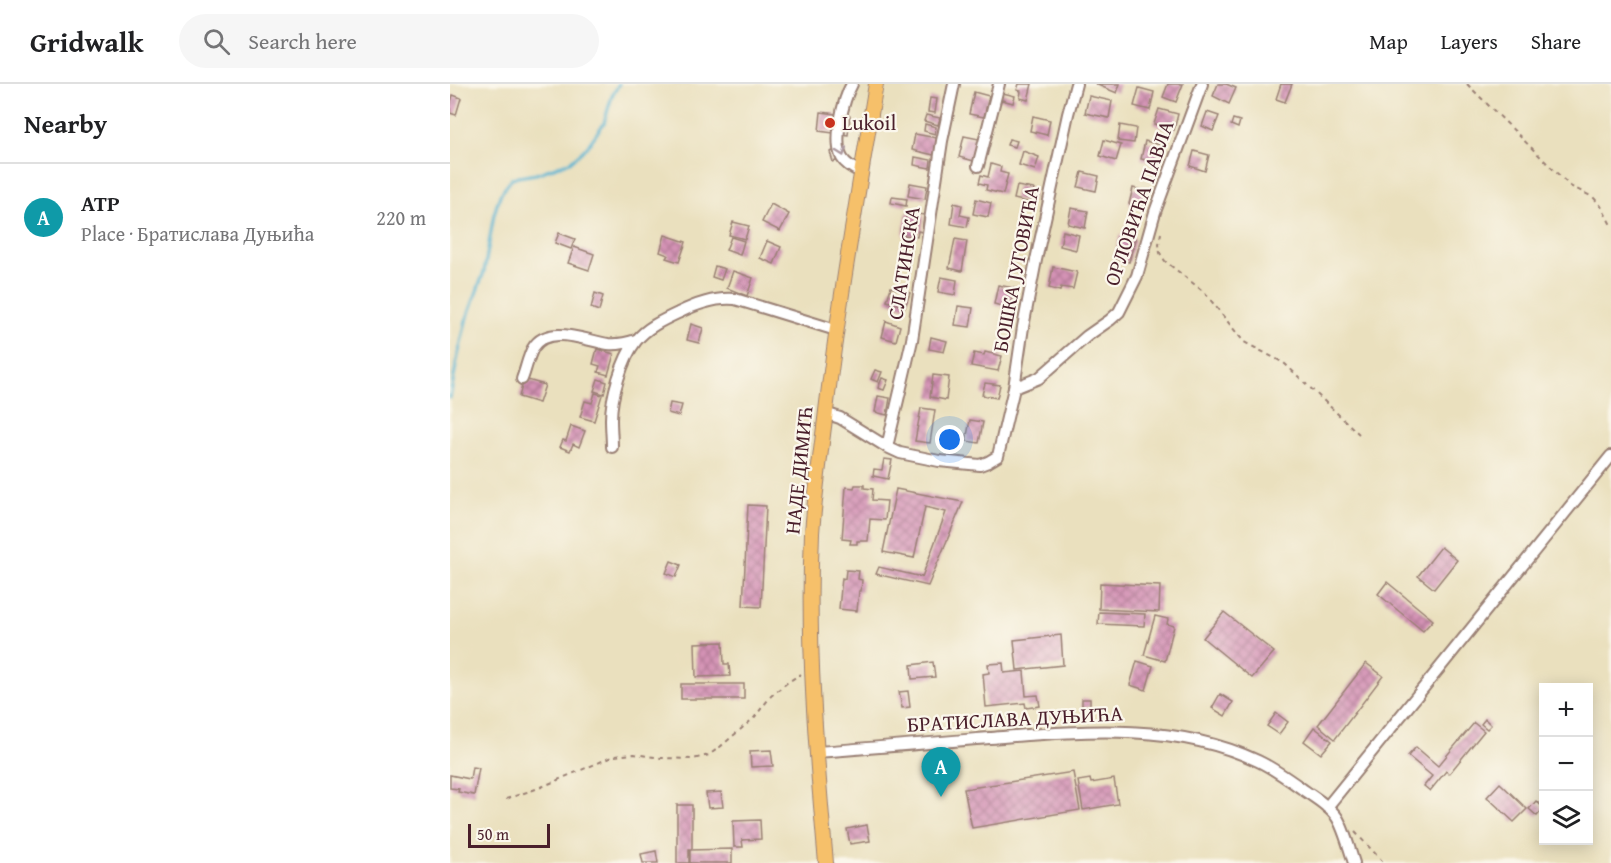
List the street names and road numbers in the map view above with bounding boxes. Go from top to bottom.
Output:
street label: ОРЛОВИЋА ПАВЛА [1096,116,1181,290]
street label: БОШКА ЈУГОВИЋА [984,183,1047,355]
street label: СЛАТИНСКА [879,204,928,322]
street label: НАДЕ ДИМИЋ [776,404,821,536]
street label: БРАТИСЛАВА ДУЊИЋА [906,697,1124,740]

